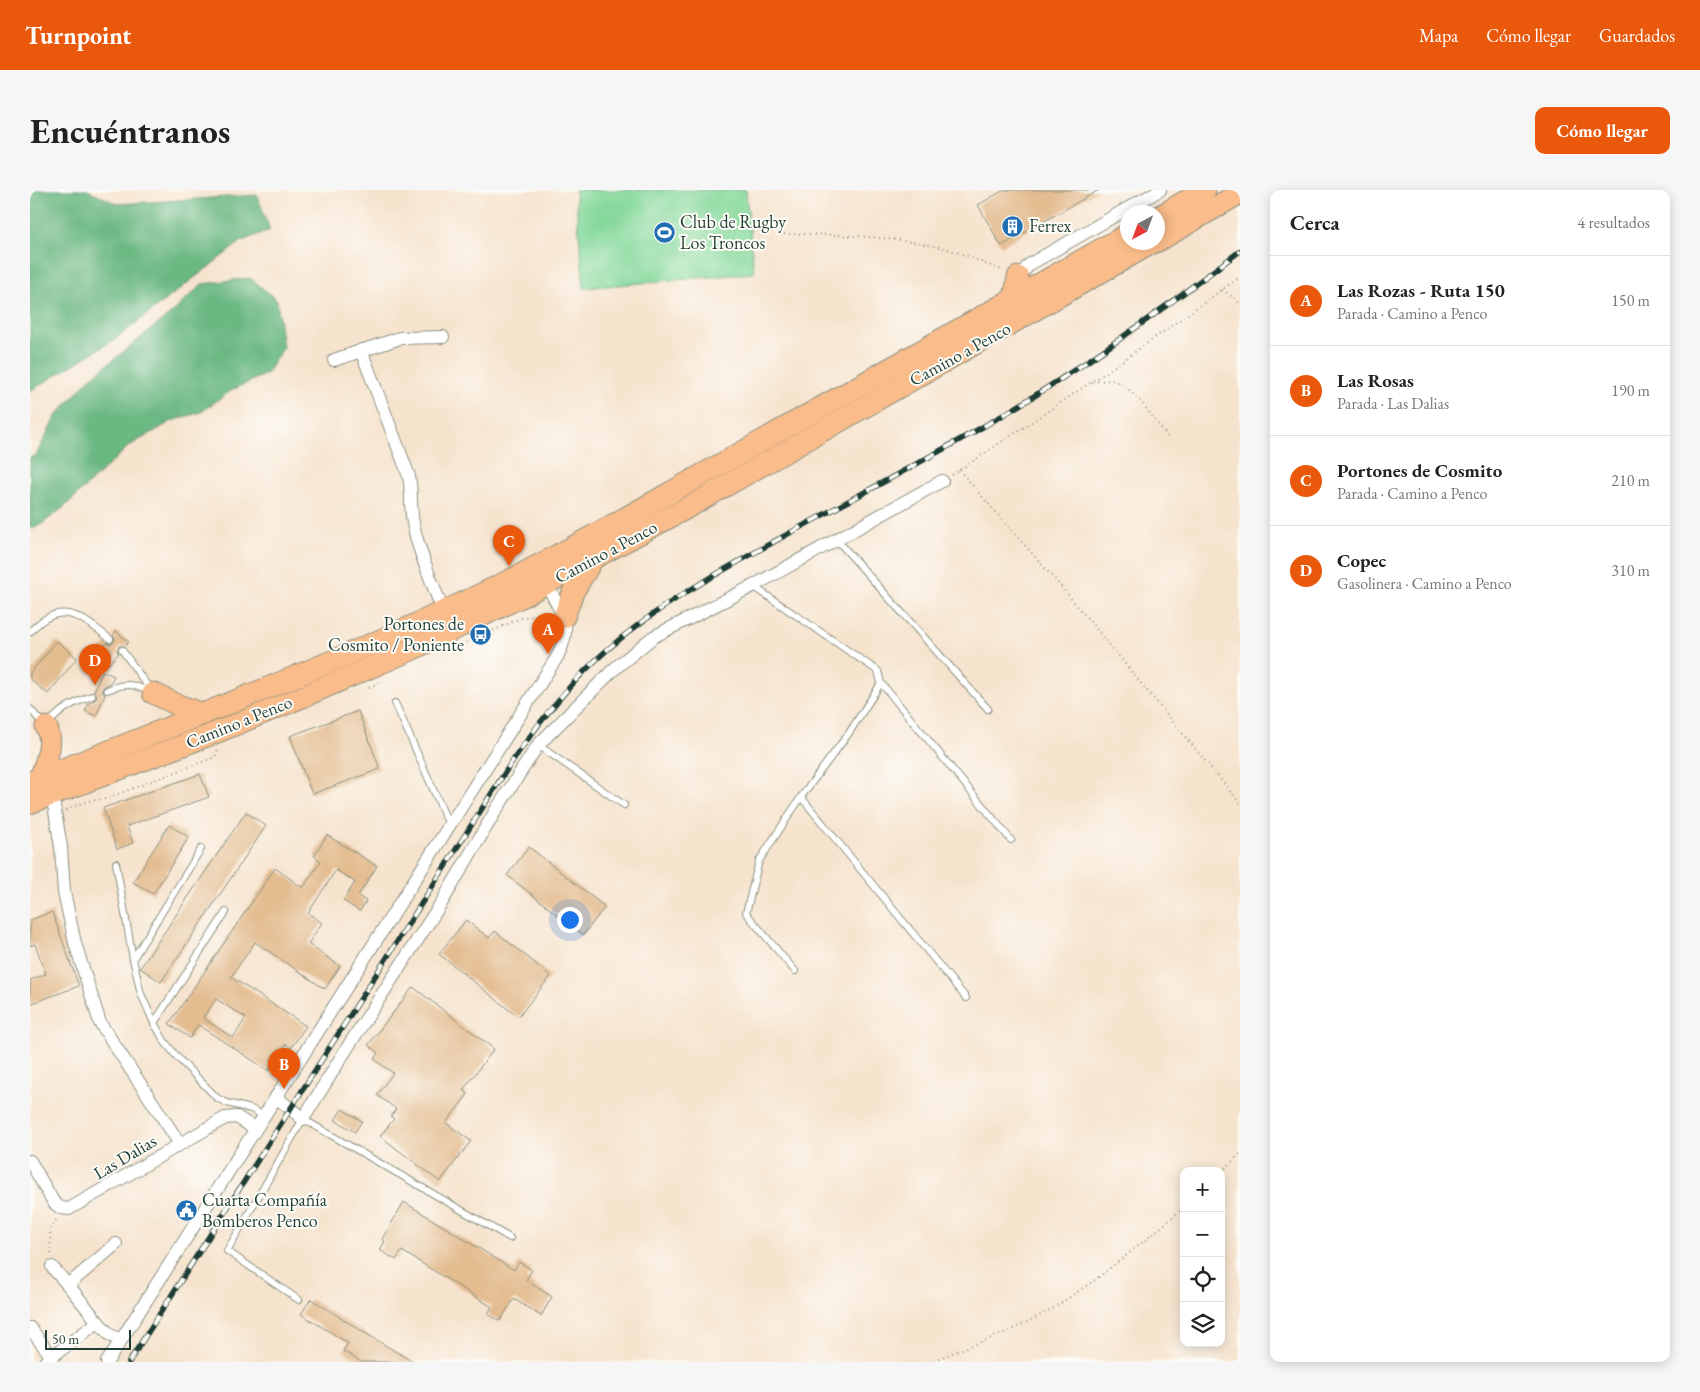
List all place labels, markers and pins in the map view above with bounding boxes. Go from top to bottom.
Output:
place label: Club de Rugby Los Troncos [680,210,786,254]
building icon: Ferrex [1001,214,1025,238]
place label: Ferrex [1029,214,1071,237]
sports icon: Club de Rugby Los Troncos [652,220,676,244]
pin: C [493,525,525,566]
place label: Portones de Cosmito / Poniente [328,612,464,656]
pin: A [532,613,564,654]
bus stop icon: Portones de Cosmito / Poniente [468,622,492,646]
pin: D [79,644,111,685]
pin: B [268,1048,300,1089]
place label: Cuarta Compañía Bomberos Penco [202,1188,328,1232]
public building icon: Cuarta Compañía Bomberos Penco [174,1198,198,1222]

